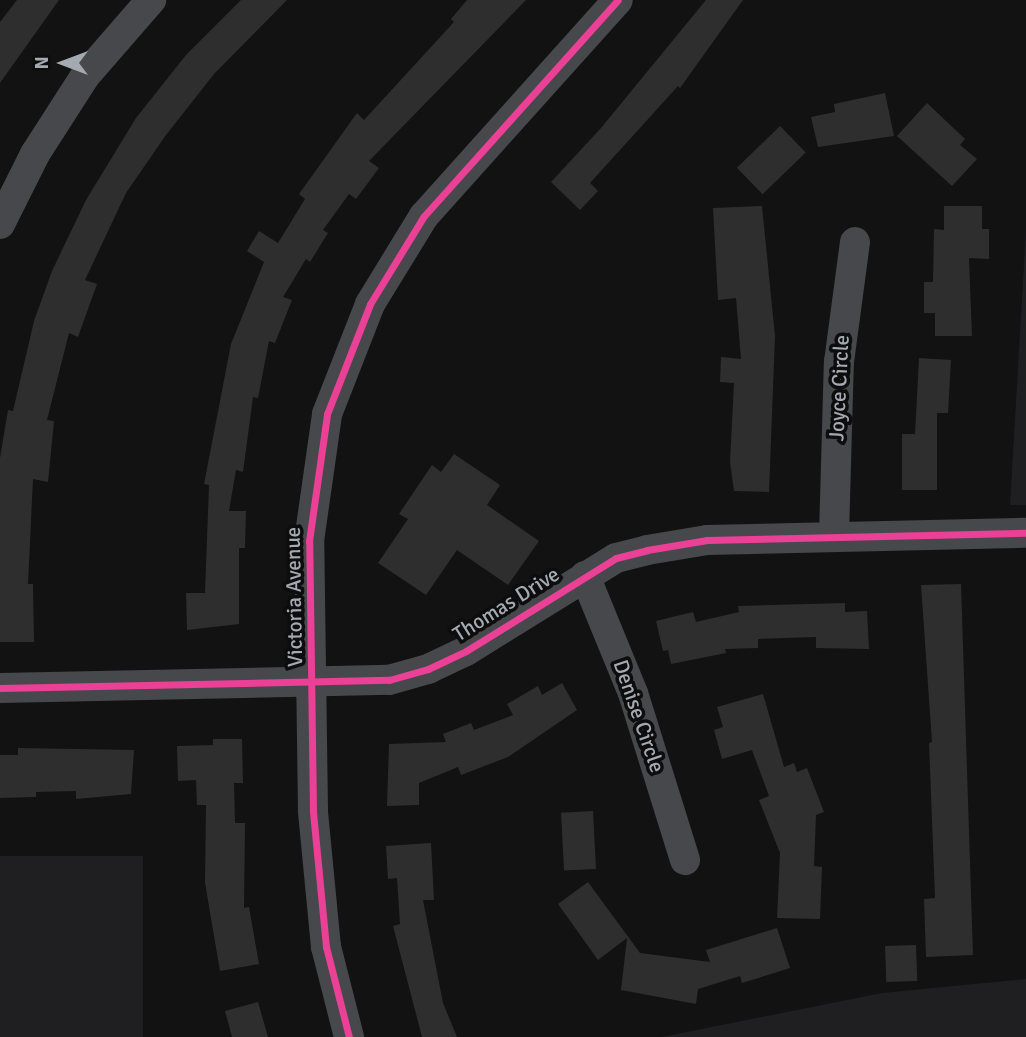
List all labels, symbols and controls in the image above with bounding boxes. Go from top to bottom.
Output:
north arrow [28,28,98,98]
text: N [30,56,54,70]
street label: Joyce Circle [824,334,854,442]
street label: Victoria Avenue [280,527,308,667]
street label: Thomas Drive [448,561,564,647]
street label: Denise Circle [608,656,670,776]

